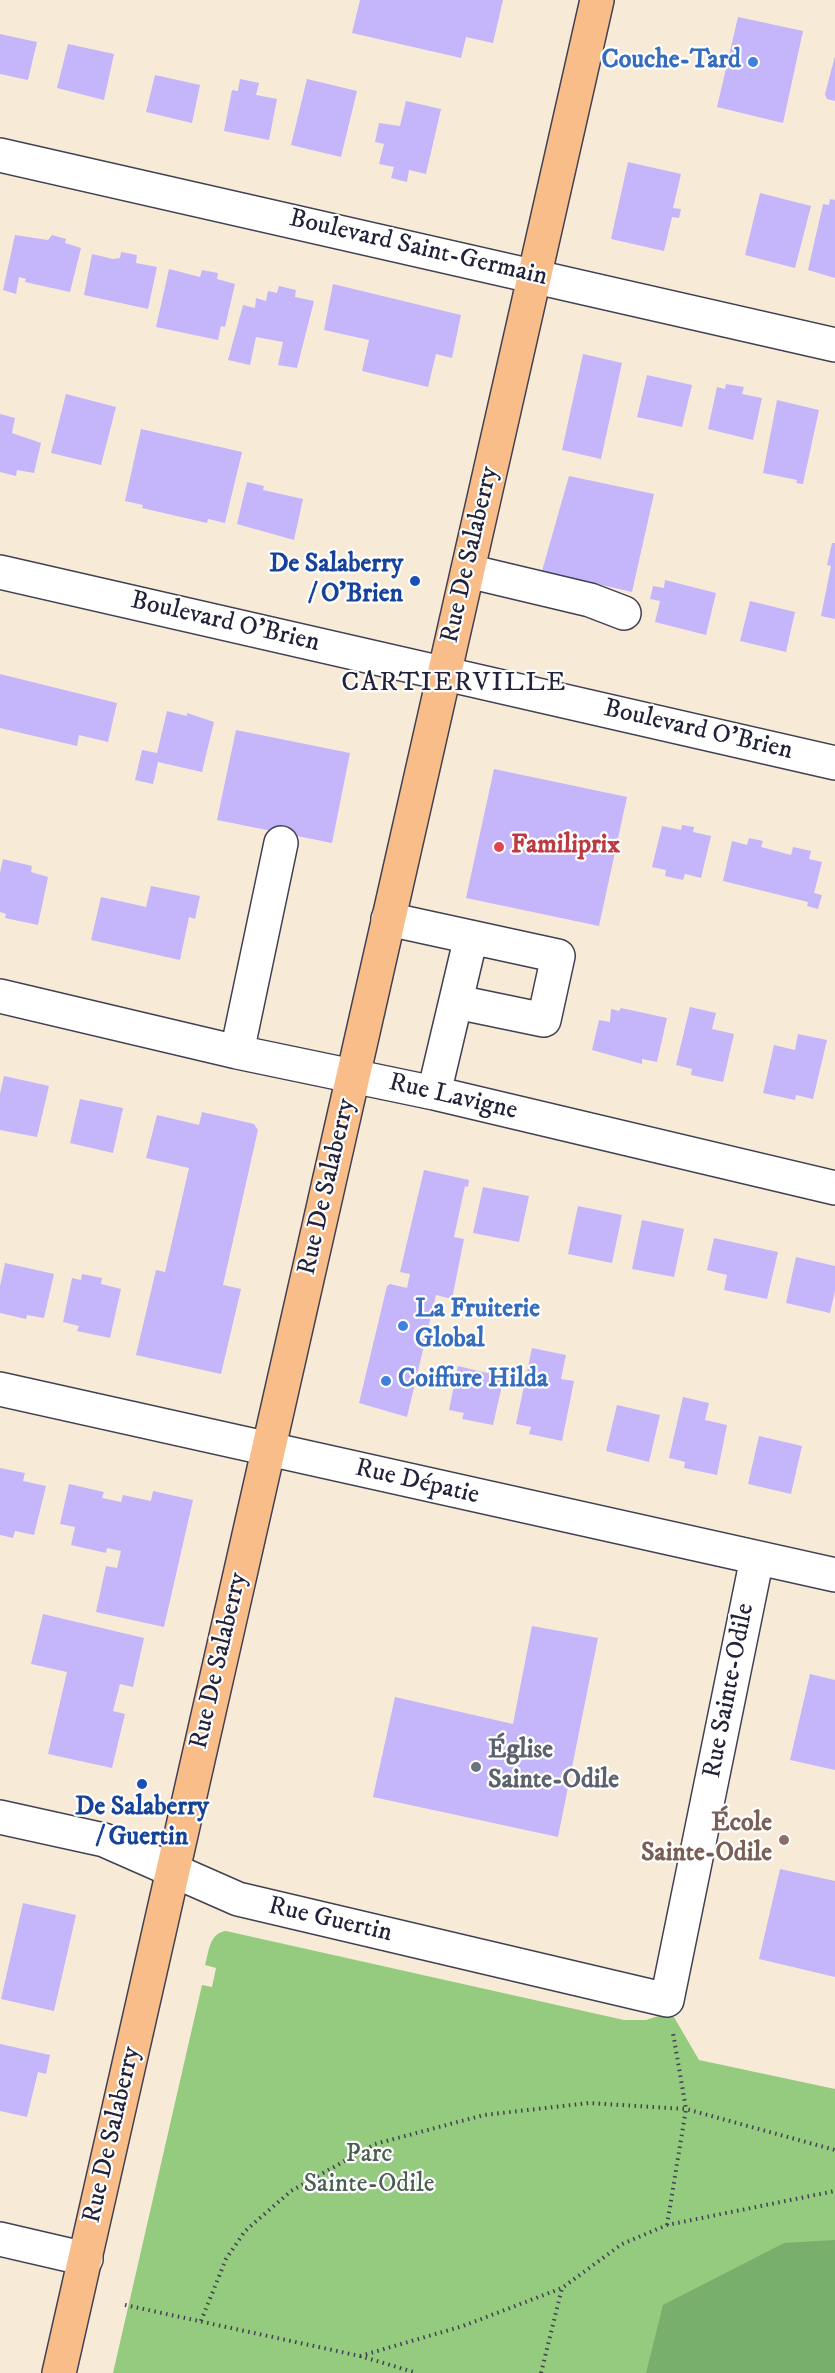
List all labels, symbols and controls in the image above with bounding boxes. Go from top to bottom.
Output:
place label: Couche-Tard [601,46,741,78]
marker: Couche-Tard [746,55,760,69]
street label: Boulevard Saint-Germain [286,204,550,294]
street label: Rue De Salaberry [436,464,506,646]
place label: De Salaberry / O'Brien [269,550,403,612]
marker: De Salaberry / O'Brien [408,574,422,588]
street label: Boulevard O'Brien [128,586,322,660]
district label: CARTIERVILLE [341,668,567,700]
street label: Boulevard O'Brien [601,694,795,768]
place label: Familiprix [511,831,620,863]
marker: Familiprix [492,840,506,854]
street label: Rue Lavigne [386,1068,520,1128]
street label: Rue De Salaberry [293,1096,363,1278]
place label: La Fruiterie Global [415,1295,540,1356]
marker: La Fruiterie Global [396,1319,410,1333]
place label: Coiffure Hilda [398,1365,548,1397]
marker: Coiffure Hilda [379,1374,393,1388]
street label: Rue Dépatie [352,1454,482,1512]
street label: Rue De Salaberry [185,1570,255,1752]
street label: Rue Sainte-Odile [698,1601,762,1781]
place label: Église Sainte-Odile [488,1736,619,1798]
marker: Église Sainte-Odile [469,1760,483,1774]
marker: De Salaberry / Guertin [135,1777,149,1791]
place label: De Salaberry / Guertin [75,1793,209,1854]
place label: École Sainte-Odile [641,1809,772,1870]
marker: École Sainte-Odile [777,1833,791,1847]
street label: Rue Guertin [265,1892,395,1950]
street label: Rue De Salaberry [78,2044,148,2226]
park label: Parc Sainte-Odile [303,2140,435,2202]

